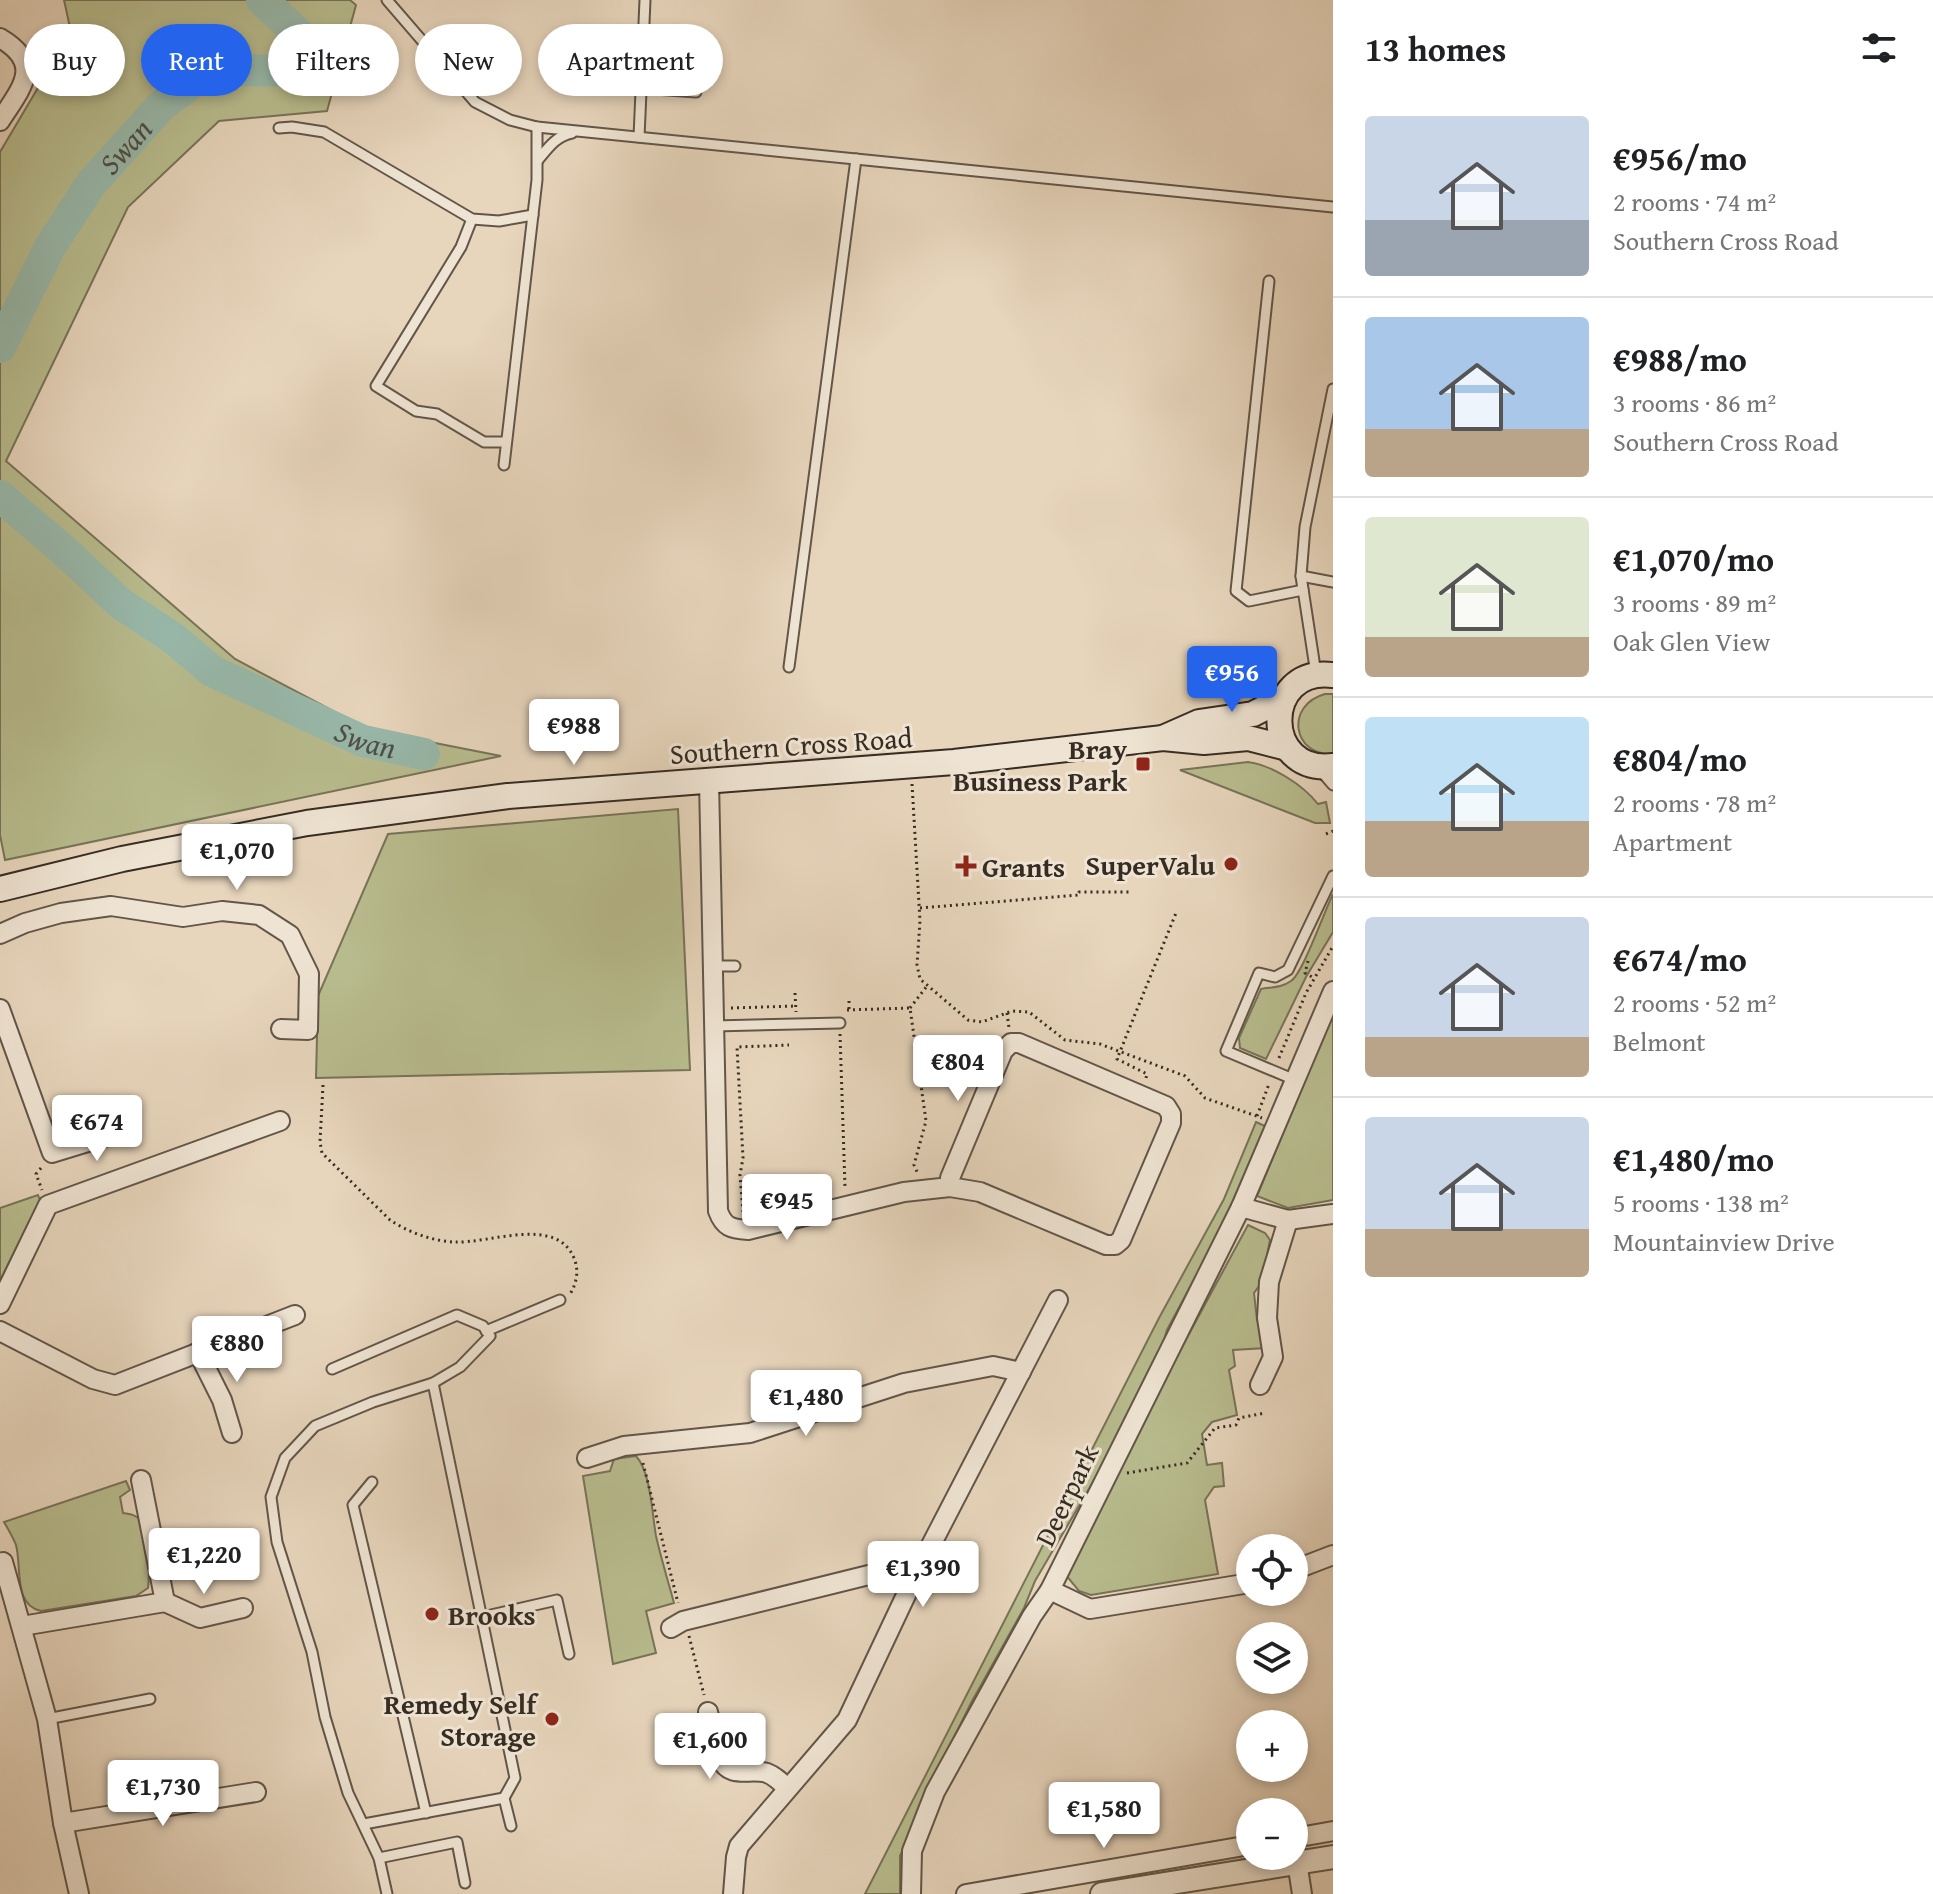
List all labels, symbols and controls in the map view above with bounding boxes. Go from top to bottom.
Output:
chip: Buy [24,24,125,96]
chip: Rent [141,24,252,96]
chip: Filters [268,24,399,96]
chip: New [415,24,522,96]
chip: Apartment [538,24,723,96]
text: 13 homes [1365,24,1506,73]
icon: filters [1857,26,1901,70]
water label: Swan [88,108,162,184]
text: €956/mo [1613,133,1747,182]
icon: home [1429,148,1525,244]
text: 2 rooms · 74 m² [1613,182,1776,221]
text: Southern Cross Road [1613,221,1839,260]
text: €988/mo [1613,334,1747,383]
icon: home [1429,349,1525,445]
text: 3 rooms · 86 m² [1613,383,1776,422]
text: Southern Cross Road [1613,422,1839,461]
text: €1,070/mo [1613,534,1774,583]
icon: home [1429,549,1525,645]
text: 3 rooms · 89 m² [1613,583,1776,622]
text: Oak Glen View [1613,622,1770,661]
pin: €956 [1185,646,1279,714]
text: €956 [1205,652,1259,691]
pin: €988 [527,699,621,767]
text: €988 [547,705,601,744]
water label: Swan [328,709,400,769]
street label: Southern Cross Road [668,716,914,774]
place label: Bray Business Park [953,728,1128,801]
text: €804/mo [1613,734,1747,783]
icon: home [1429,749,1525,845]
marker: Bray Business Park [1134,755,1152,773]
text: 2 rooms · 78 m² [1613,783,1776,822]
text: Apartment [1613,822,1732,861]
pin: €1,070 [172,824,302,892]
text: €1,070 [200,830,274,869]
place label: SuperValu [1086,844,1215,885]
place label: Grants [982,846,1065,887]
marker: SuperValu [1222,855,1240,873]
marker: Grants [957,857,975,875]
text: €674/mo [1613,934,1747,983]
icon: home [1429,949,1525,1045]
text: 2 rooms · 52 m² [1613,983,1776,1022]
text: Belmont [1613,1022,1706,1061]
pin: €804 [911,1035,1005,1103]
text: €804 [931,1041,985,1080]
pin: €674 [50,1095,144,1163]
text: €674 [70,1101,124,1140]
text: €1,480/mo [1613,1134,1774,1183]
icon: home [1429,1149,1525,1245]
pin: €945 [740,1174,834,1242]
text: €945 [760,1180,814,1219]
text: 5 rooms · 138 m² [1613,1183,1789,1222]
text: Mountainview Drive [1613,1222,1835,1261]
pin: €880 [190,1316,284,1384]
text: €880 [210,1322,264,1361]
pin: €1,480 [741,1370,871,1438]
text: €1,480 [769,1376,843,1415]
street label: Deerpark [1024,1436,1109,1553]
pin: €1,220 [139,1528,269,1596]
text: €1,220 [167,1534,241,1573]
map controls [1236,1534,1308,1870]
button: locate [1236,1534,1308,1606]
pin: €1,390 [858,1541,988,1609]
text: €1,390 [886,1547,960,1586]
place label: Brooks [448,1594,536,1635]
marker: Brooks [423,1605,441,1623]
button: layers [1236,1622,1308,1694]
place label: Remedy Self Storage [384,1683,539,1756]
marker: Remedy Self Storage [543,1710,561,1728]
button: + [1236,1710,1308,1782]
pin: €1,600 [645,1713,775,1781]
text: €1,600 [673,1719,747,1758]
pin: €1,730 [98,1760,228,1828]
text: €1,730 [126,1766,200,1805]
pin: €1,580 [1039,1782,1169,1850]
text: €1,580 [1067,1788,1141,1827]
button: − [1236,1798,1308,1870]

